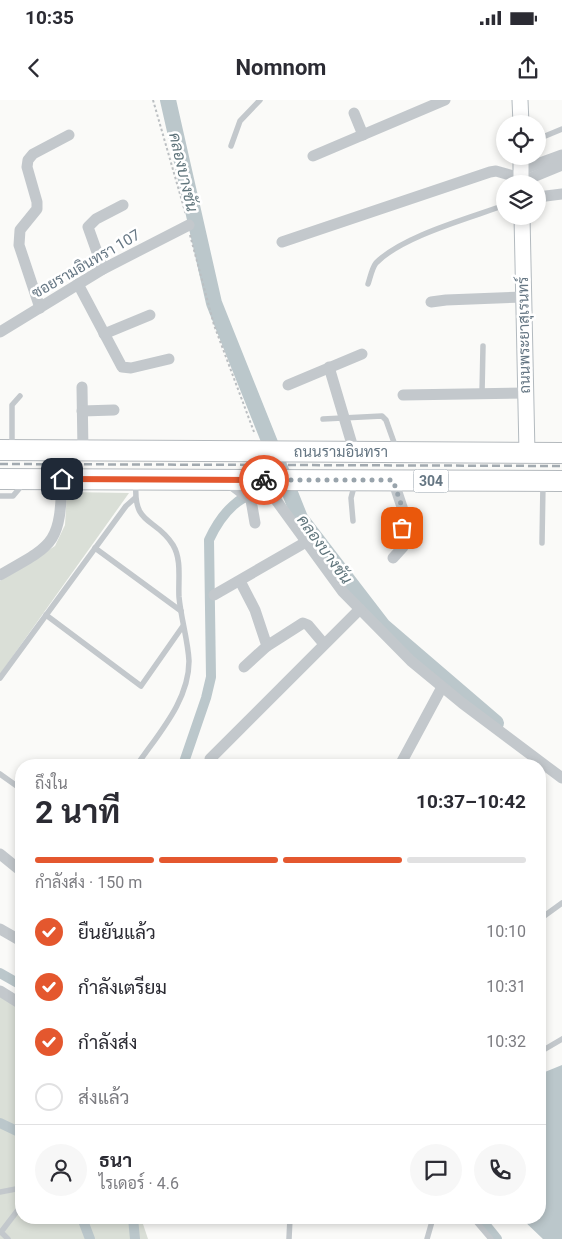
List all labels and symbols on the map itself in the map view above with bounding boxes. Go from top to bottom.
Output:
water label: คลองบางชัน [165,130,203,214]
street label: ซอยรามอินทรา 107 [29,226,143,302]
street label: ถนนพระยาสุเรนทร์ [513,276,536,394]
street label: ถนนรามอินทรา [294,443,388,461]
courier [239,455,289,505]
pin [41,458,83,500]
road number: 304 [414,470,448,492]
pin [381,507,423,549]
water label: คลองบางชัน [293,510,357,588]

